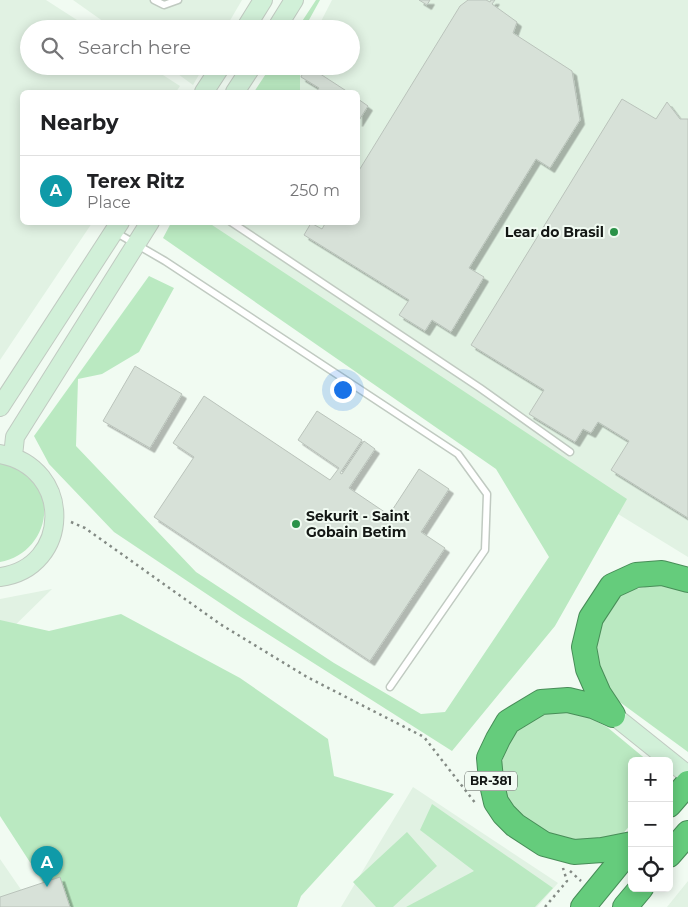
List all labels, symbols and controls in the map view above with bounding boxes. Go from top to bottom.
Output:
search box [20,20,360,75]
icon: search [38,34,66,62]
text: Search here [78,36,191,59]
text: Nearby [40,110,119,135]
text: Terex Ritz [87,170,184,193]
text: A [50,181,62,200]
text: 250 m [290,181,340,200]
text: Place [87,193,131,212]
place label: Lear do Brasil [505,223,604,241]
marker: Lear do Brasil [608,226,620,238]
your location [330,377,356,403]
place label: Sekurit - Saint Gobain Betim [306,507,410,541]
marker: Sekurit - Saint Gobain Betim [290,518,302,530]
map controls [628,757,673,892]
button: + [628,757,673,802]
road number: BR-381 [465,771,517,790]
button: − [628,802,673,847]
pin: A [31,846,63,887]
button: locate [628,847,673,892]

